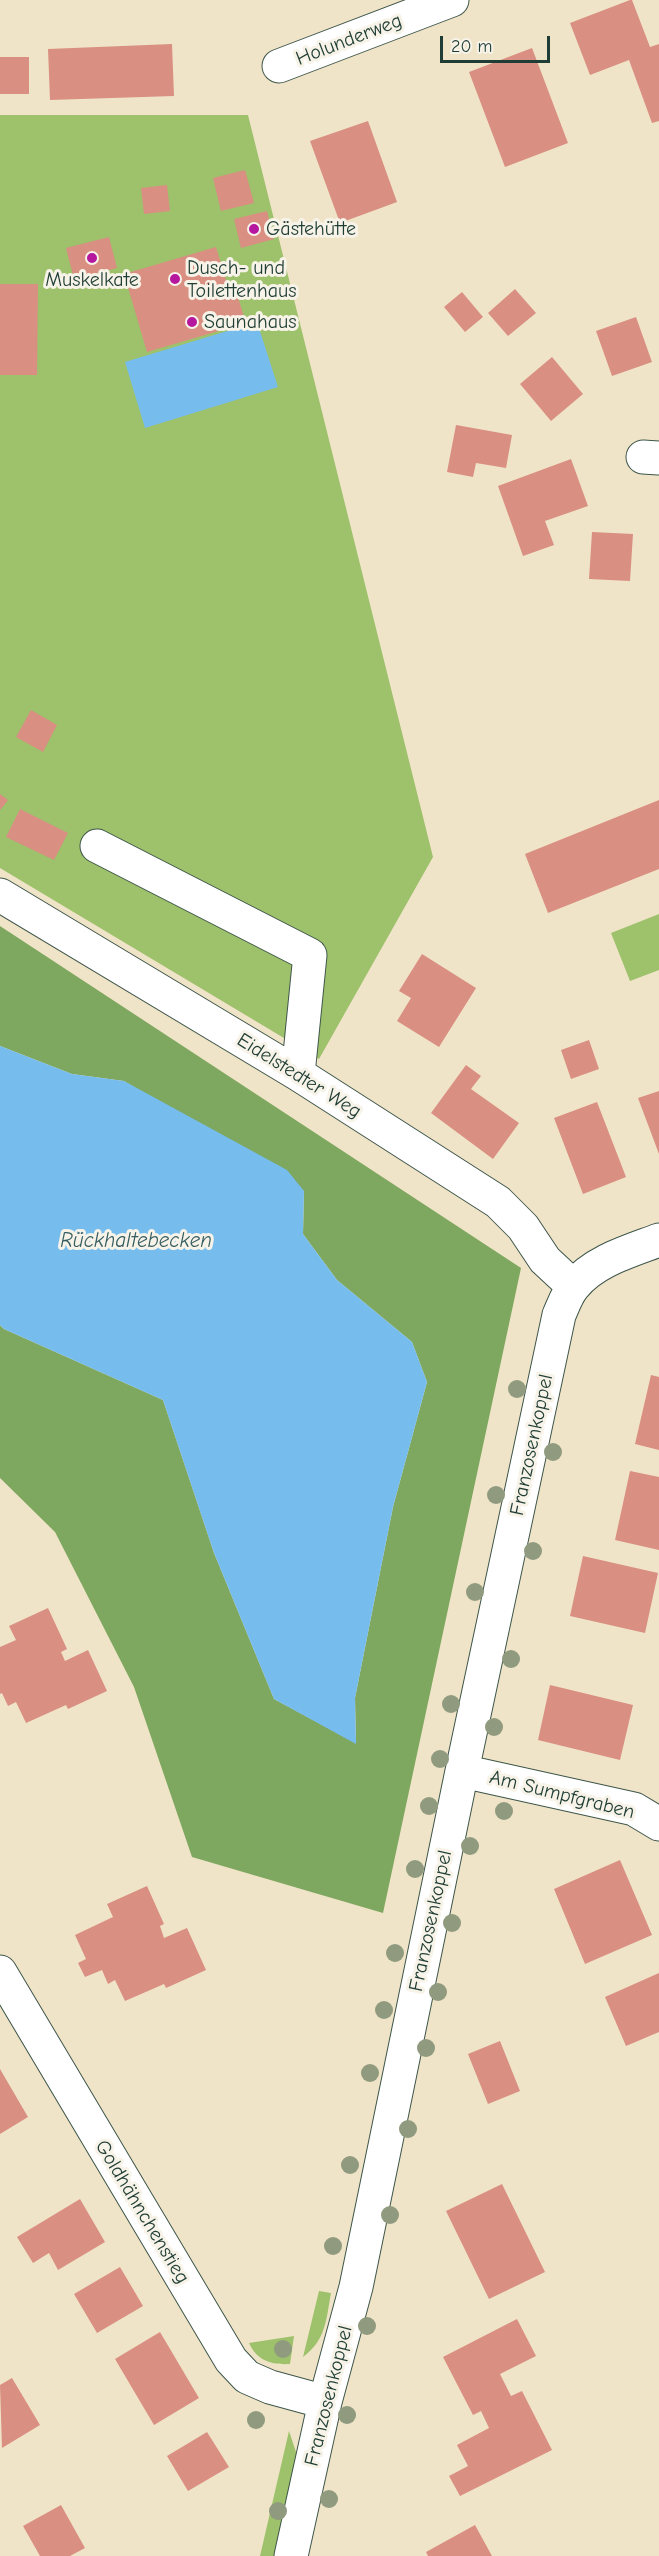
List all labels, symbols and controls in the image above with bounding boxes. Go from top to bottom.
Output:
street label: Holunderweg [293,9,405,71]
scale bar [443,24,552,62]
text: 20 m [451,36,492,57]
place label: Gästehütte [266,217,356,241]
marker: Gästehütte [247,222,261,236]
marker: Muskelkate [85,251,99,265]
place label: Dusch- und Toilettenhaus [187,256,297,303]
place label: Muskelkate [45,268,139,292]
marker: Dusch- und Toilettenhaus [168,272,182,286]
place label: Saunahaus [204,310,297,334]
marker: Saunahaus [185,315,199,329]
street label: Eidelstedter Weg [232,1028,366,1124]
water label: Rückhaltebecken [60,1228,212,1254]
street label: Franzosenkoppel [505,1372,559,1518]
street label: Am Sumpfgraben [487,1765,637,1825]
street label: Franzosenkoppel [404,1848,458,1994]
street label: Goldhähnchenstieg [90,2136,194,2288]
street label: Franzosenkoppel [300,2323,358,2469]

